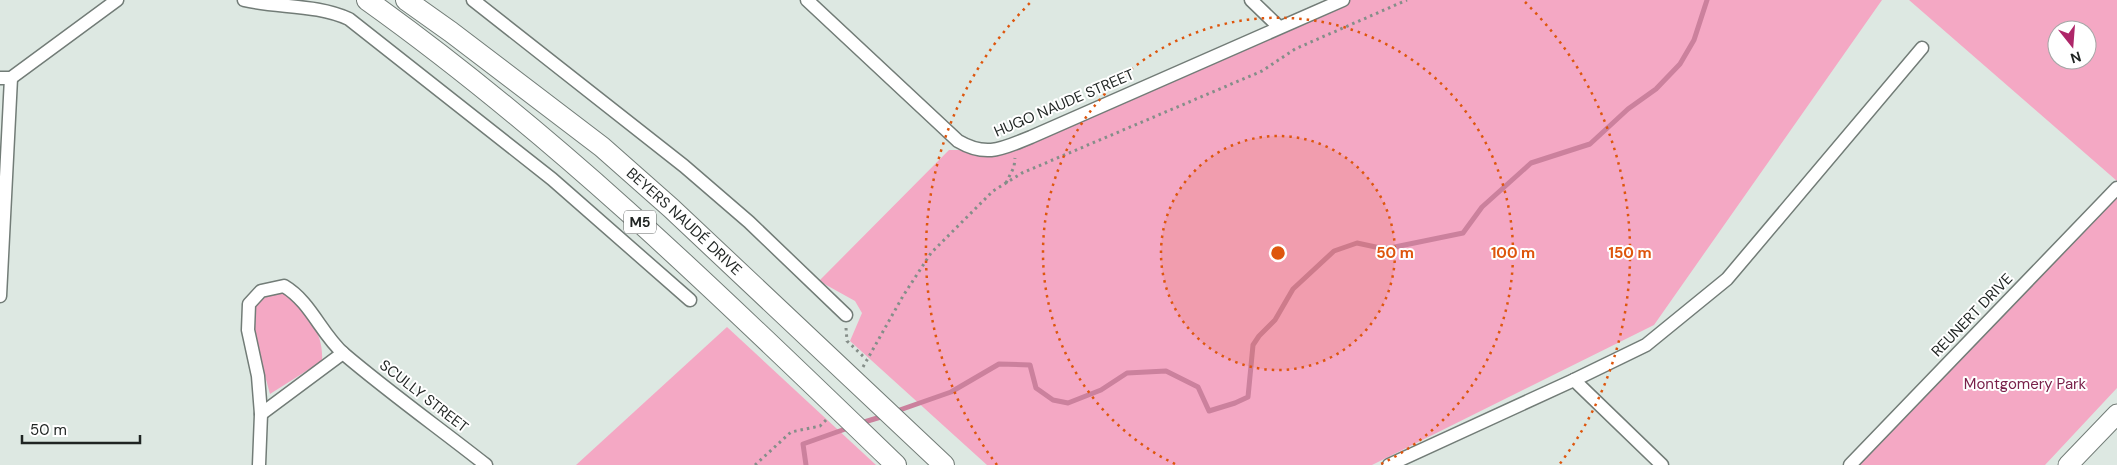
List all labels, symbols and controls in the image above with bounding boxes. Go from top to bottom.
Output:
north arrow [2047,20,2097,70]
text: N [2068,47,2083,68]
street label: HUGO NAUDE STREET [991,64,1137,142]
street label: BEYERS NAUDÉ DRIVE [622,163,746,280]
road number: M5 [624,210,656,233]
text: 50 m [1376,243,1414,263]
text: 100 m [1491,243,1535,263]
text: 150 m [1609,243,1652,263]
centre of rings [1269,244,1287,262]
street label: REUNERT DRIVE [1927,269,2017,361]
street label: SCULLY STREET [376,355,472,437]
park label: Montgomery Park [1964,374,2087,394]
scale bar [22,412,140,444]
text: 50 m [30,420,67,440]

